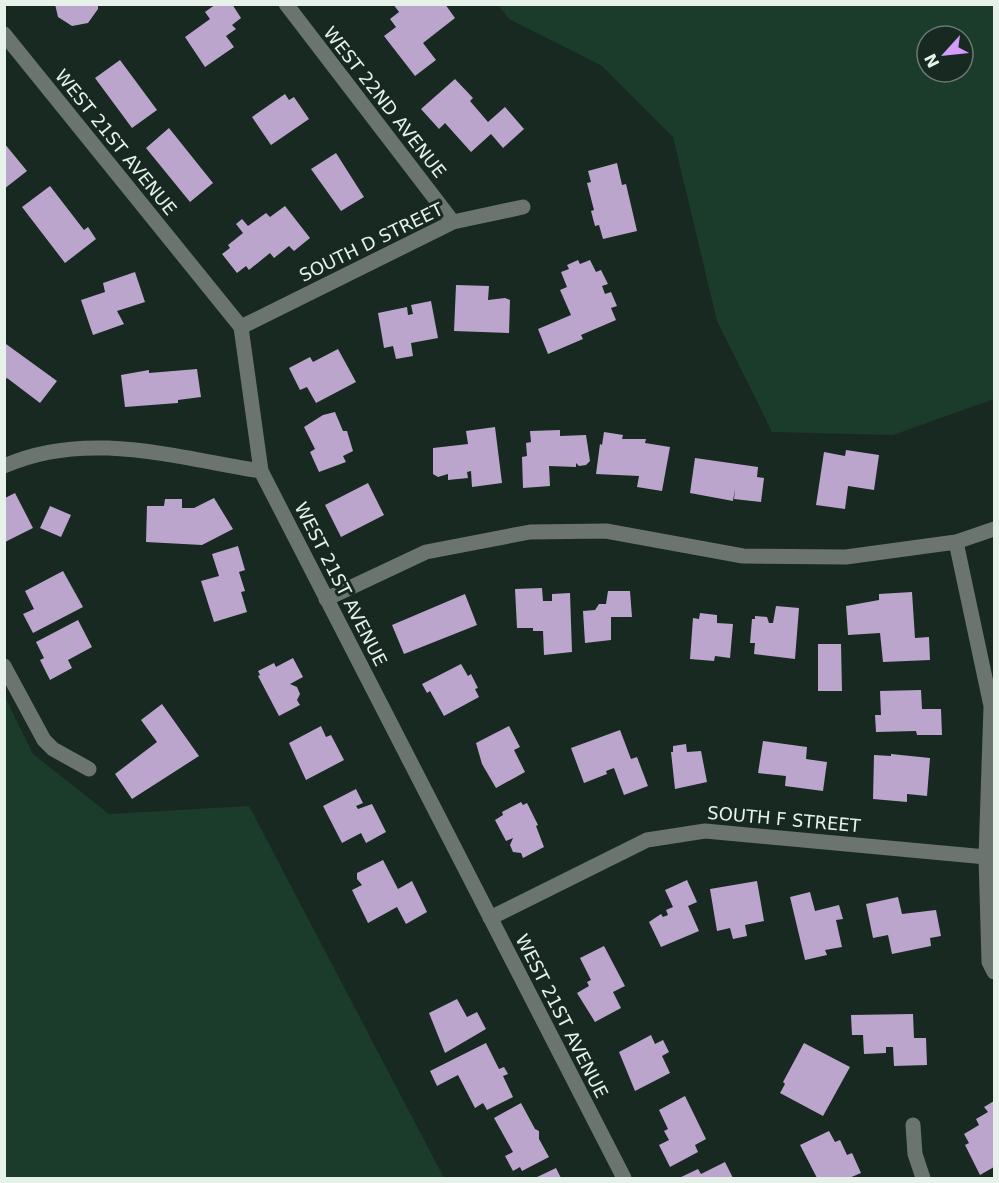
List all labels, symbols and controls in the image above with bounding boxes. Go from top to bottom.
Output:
street label: WEST 22ND AVENUE [319,22,451,182]
north arrow [915,24,975,84]
text: N [921,50,944,71]
street label: WEST 21ST AVENUE [51,65,181,219]
street label: SOUTH D STREET [296,198,447,286]
street label: WEST 21ST AVENUE [291,498,391,670]
street label: SOUTH F STREET [706,802,863,836]
street label: WEST 21ST AVENUE [512,930,612,1102]

